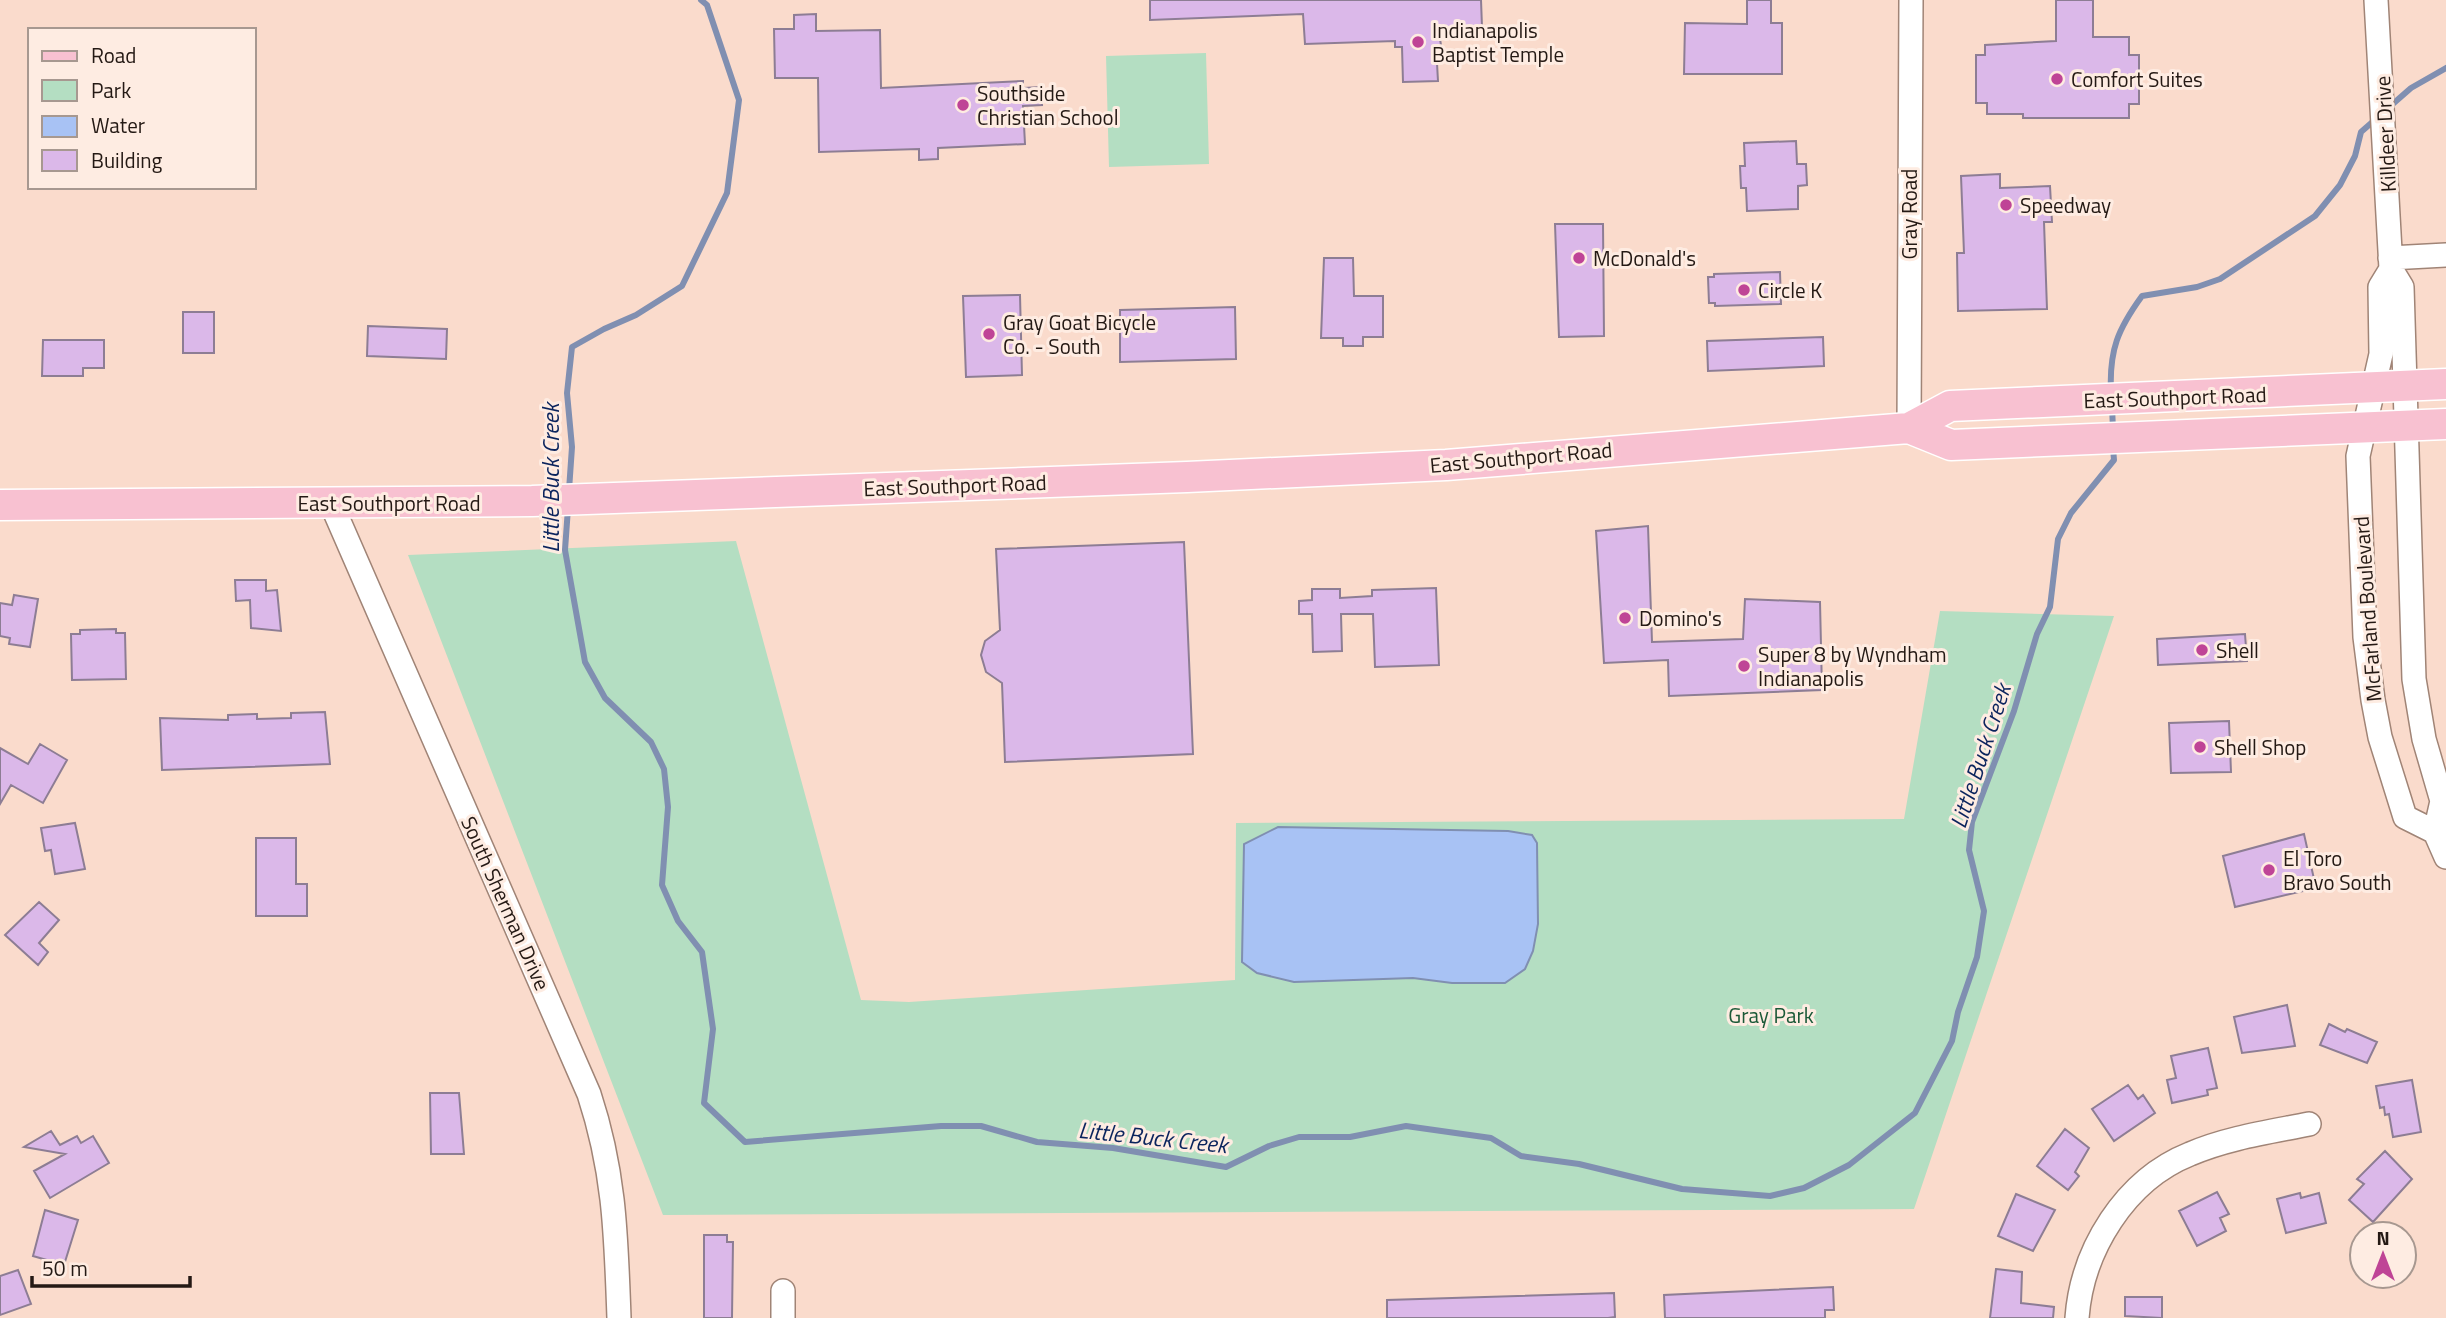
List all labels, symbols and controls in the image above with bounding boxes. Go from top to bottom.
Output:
place label: Indianapolis Baptist Temple [1432,14,1564,70]
legend [28,28,256,189]
marker: Indianapolis Baptist Temple [1410,34,1426,50]
text: Road [91,39,136,71]
place label: Comfort Suites [2071,63,2203,95]
marker: Comfort Suites [2049,71,2065,87]
text: Park [91,74,131,106]
street label: Killdeer Drive [2366,75,2404,193]
place label: Southside Christian School [977,77,1119,133]
marker: Southside Christian School [955,97,971,113]
text: Water [91,109,145,141]
text: Building [91,144,163,176]
street label: Gray Road [1893,169,1925,259]
place label: Speedway [2020,189,2111,221]
marker: Speedway [1998,197,2014,213]
place label: McDonald's [1593,242,1696,274]
marker: McDonald's [1571,250,1587,266]
place label: Circle K [1758,274,1822,306]
marker: Circle K [1736,282,1752,298]
place label: Gray Goat Bicycle Co. - South [1003,306,1156,362]
marker: Gray Goat Bicycle Co. - South [981,326,997,342]
street label: East Southport Road [2083,378,2267,416]
water label: Little Buck Creek [533,401,568,553]
street label: East Southport Road [1428,433,1614,481]
street label: East Southport Road [863,466,1047,504]
street label: East Southport Road [297,487,481,519]
street label: McFarland Boulevard [2345,515,2389,703]
place label: Domino's [1639,602,1722,634]
marker: Domino's [1617,610,1633,626]
place label: Shell [2216,634,2259,666]
place label: Super 8 by Wyndham Indianapolis [1758,638,1947,694]
marker: Shell [2194,642,2210,658]
marker: Super 8 by Wyndham Indianapolis [1736,658,1752,674]
water label: Little Buck Creek [1940,677,2021,832]
place label: Shell Shop [2214,731,2306,763]
marker: Shell Shop [2192,739,2208,755]
street label: South Sherman Drive [453,811,559,995]
place label: El Toro Bravo South [2283,842,2392,898]
marker: El Toro Bravo South [2261,862,2277,878]
park label: Gray Park [1728,999,1814,1031]
water label: Little Buck Creek [1077,1112,1232,1162]
north arrow [2348,1220,2418,1290]
text: N [2376,1223,2390,1252]
scale bar [32,1244,189,1288]
text: 50 m [42,1252,88,1284]

